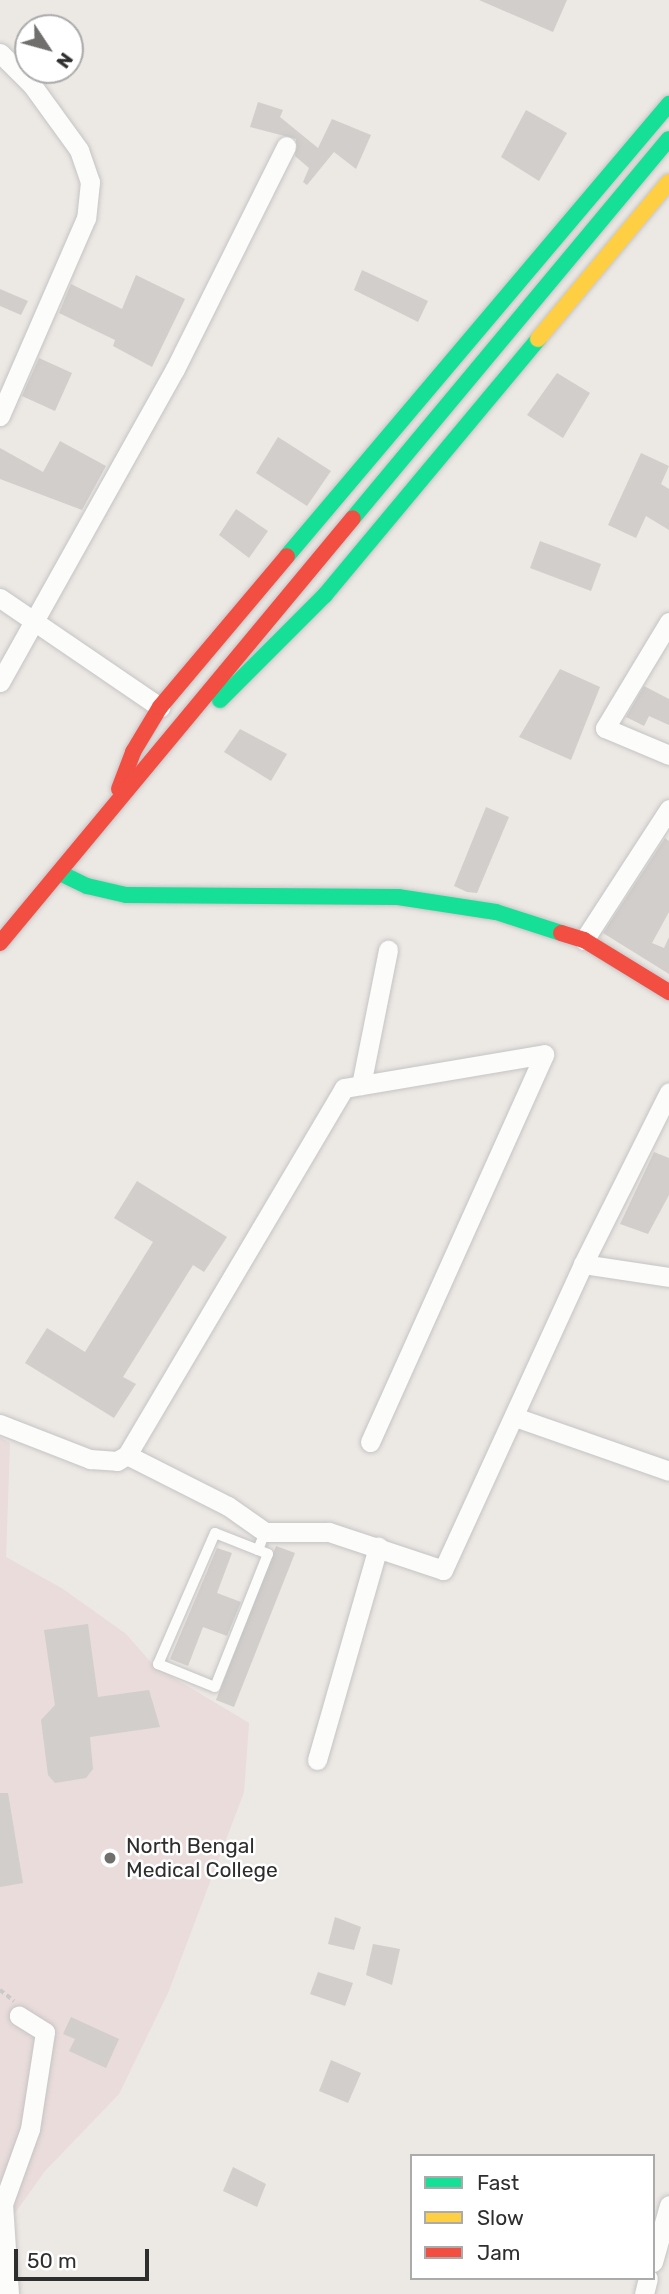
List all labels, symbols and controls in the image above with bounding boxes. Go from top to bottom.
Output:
north arrow [14,14,84,84]
text: N [51,48,78,73]
place label: North Bengal Medical College [126,1833,278,1883]
marker: North Bengal Medical College [100,1848,120,1868]
legend [410,2154,655,2280]
text: Fast [477,2170,519,2195]
text: Slow [477,2205,524,2230]
scale bar [18,2234,152,2278]
text: Jam [477,2240,521,2265]
text: 50 m [27,2248,77,2273]

